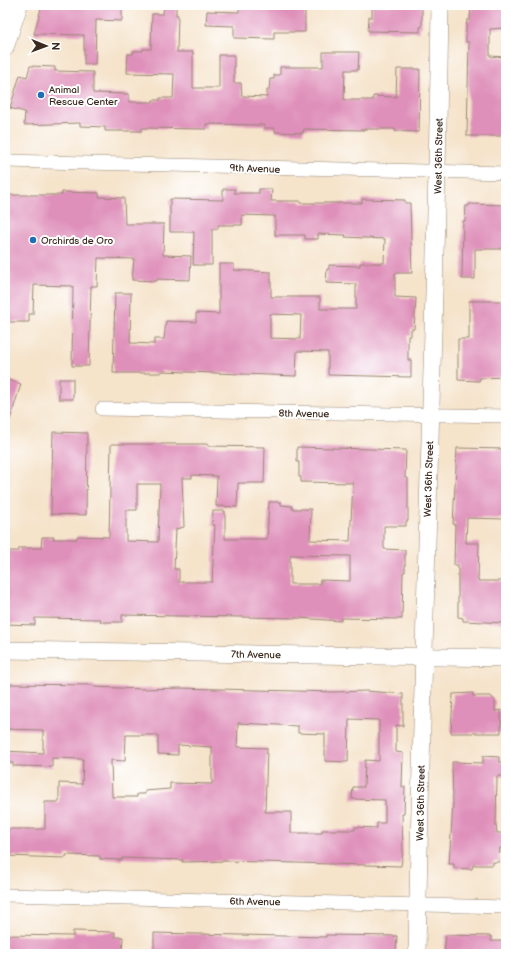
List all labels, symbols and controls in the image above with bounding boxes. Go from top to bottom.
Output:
north arrow [26,26,66,66]
text: N [49,42,62,50]
place label: Animal Rescue Center [49,84,118,108]
marker: Animal Rescue Center [36,90,46,100]
street label: West 36th Street [432,118,446,194]
street label: 9th Avenue [229,162,281,176]
marker: Orchirds de Oro [28,235,38,245]
place label: Orchirds de Oro [41,235,113,247]
street label: 8th Avenue [279,408,329,420]
street label: West 36th Street [422,441,436,517]
street label: 7th Avenue [231,649,281,661]
street label: West 36th Street [414,765,428,841]
street label: 6th Avenue [229,896,281,908]

